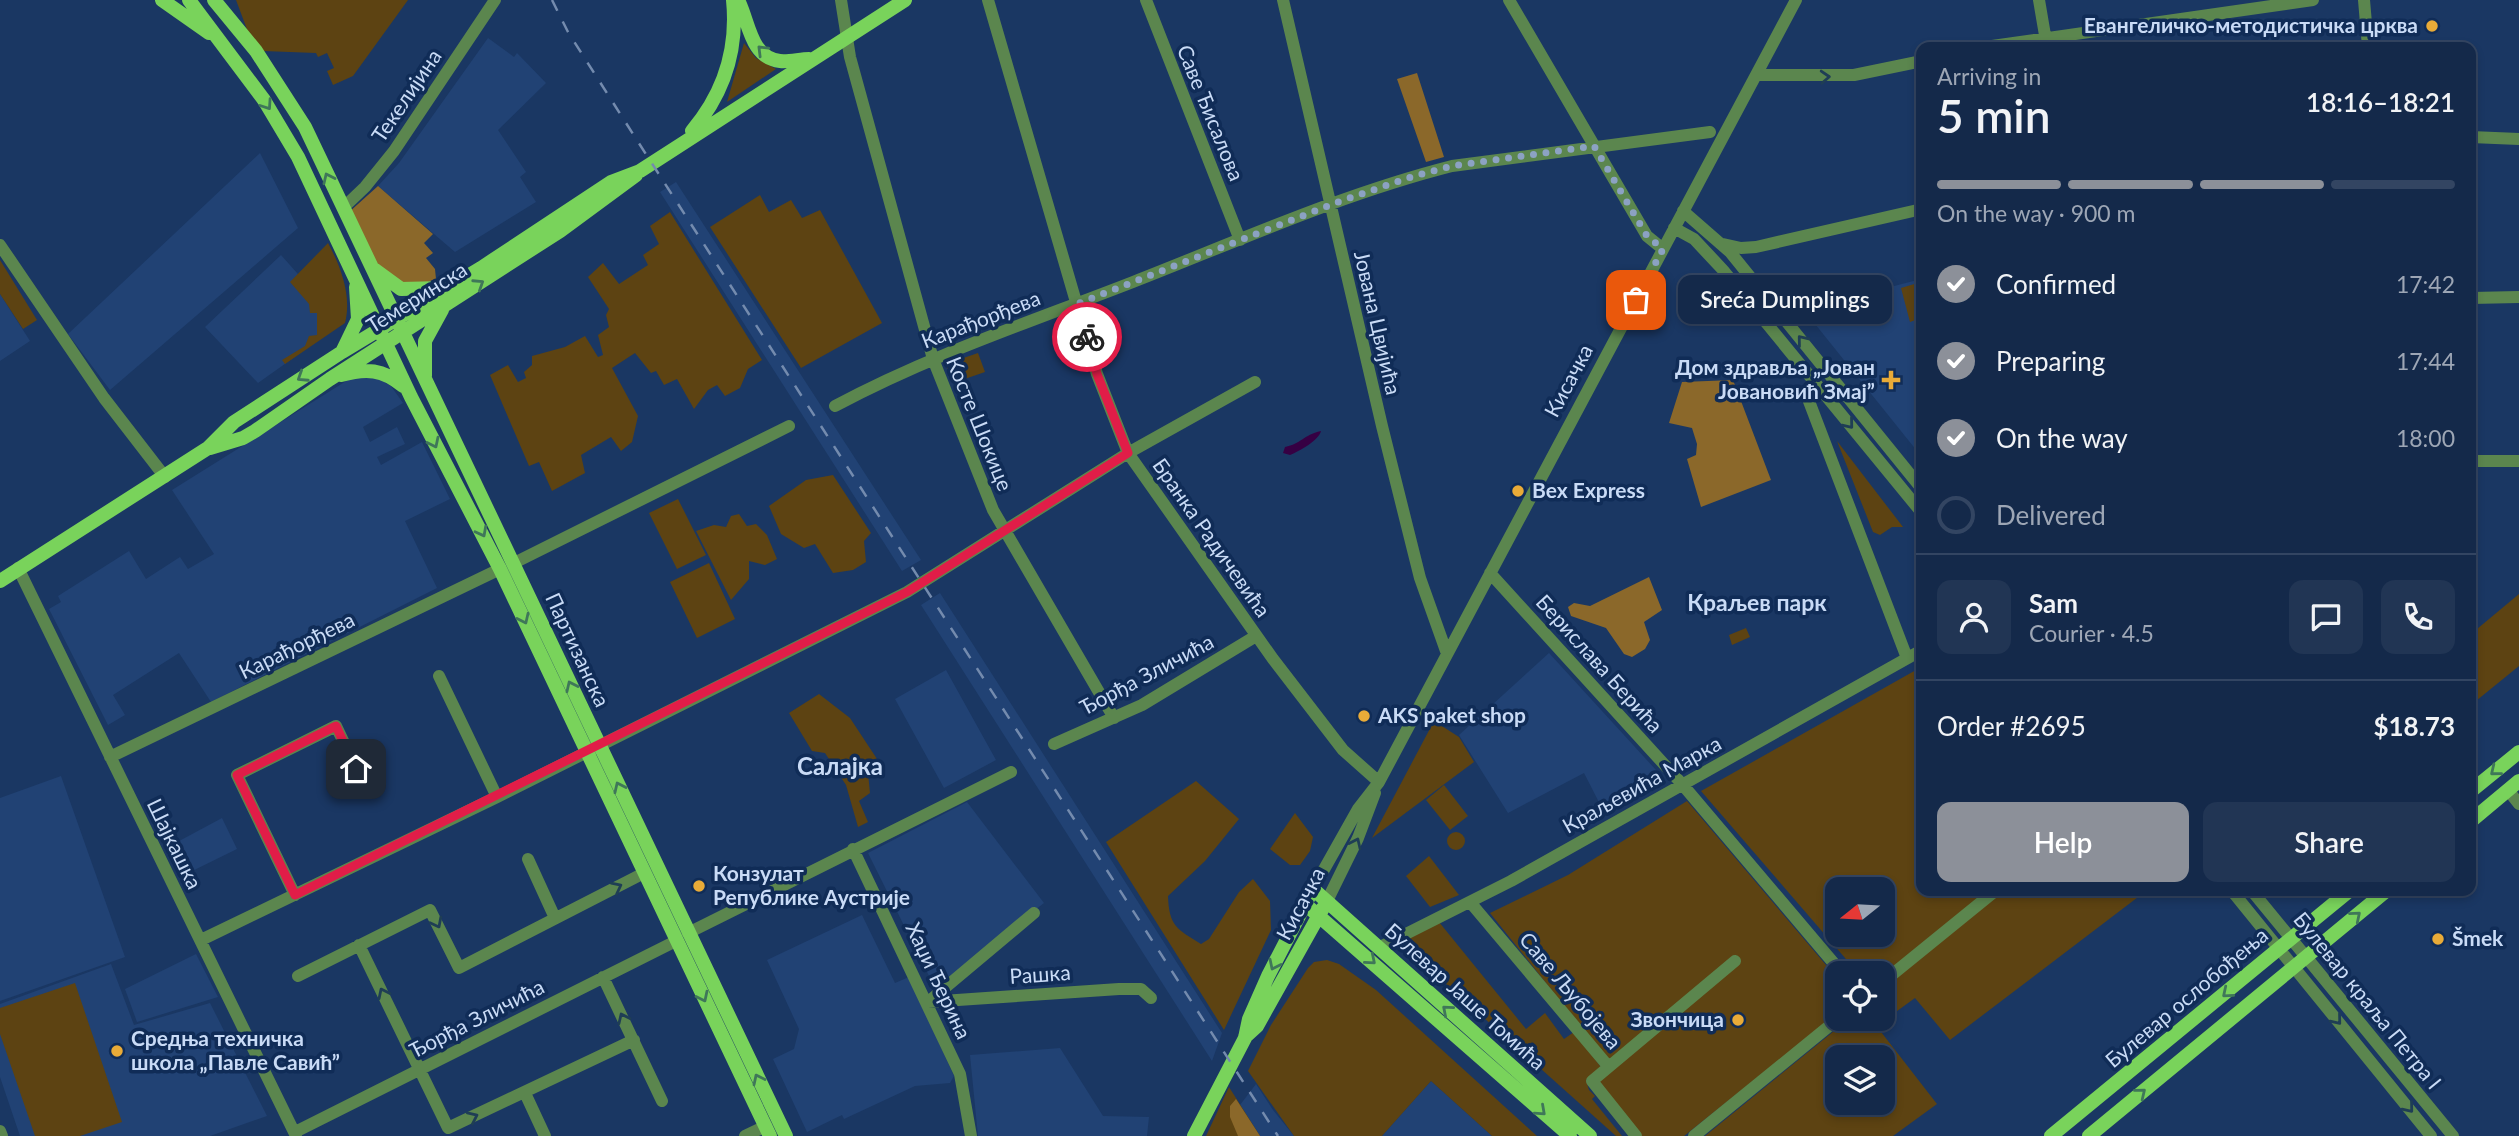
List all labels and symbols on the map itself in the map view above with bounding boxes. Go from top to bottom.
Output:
place label: Евангеличко-методистичка црква [2084,12,2418,37]
marker: Евангеличко-методистичка црква [2424,18,2440,34]
street label: Саве Ђисалова [1173,41,1250,184]
street label: Текелијина [366,44,446,146]
one-way arrow [757,45,770,58]
one-way arrow [1820,69,1831,84]
one-way arrow [259,97,272,110]
one-way arrow [322,173,336,185]
street label: Јована Цвијића [1350,248,1407,397]
street label: Темеринска [361,256,471,337]
pin [1606,270,1666,330]
callout: Sreća Dumplings [1678,276,1892,324]
one-way arrow [472,279,485,292]
street label: Карађорђева [917,284,1043,353]
courier [1052,302,1122,372]
one-way arrow [1797,336,1810,348]
street label: Кисачка [1538,340,1597,421]
street label: Косте Шокице [942,353,1019,494]
place label: Дом здравља „Јован Јовановић Змај” [1675,354,1875,403]
one-way arrow [297,369,310,382]
marker: Дом здравља „Јован Јовановић Змај” [1881,370,1901,390]
one-way arrow [1841,416,1853,429]
one-way arrow [426,436,440,448]
street label: Бранка Радичевића [1148,453,1276,621]
place label: Bex Express [1532,477,1645,502]
marker: Bex Express [1510,483,1526,499]
one-way arrow [474,525,487,538]
street label: Партизанска [541,588,616,710]
district label: Краљев парк [1687,588,1827,616]
street label: Берислава Берића [1532,589,1669,737]
street label: Карађорђева [235,606,358,683]
one-way arrow [516,612,530,624]
street label: Ђорђа Зличића [1075,628,1217,719]
one-way arrow [566,681,580,693]
place label: AKS paket shop [1377,702,1526,727]
marker: AKS paket shop [1356,708,1372,724]
street label: Краљевића Марка [1558,730,1725,838]
pin [326,739,386,799]
district label: Салајка [797,751,883,780]
one-way arrow [2490,763,2503,776]
one-way arrow [613,782,627,794]
street label: Шајкашка [143,794,208,893]
one-way arrow [1348,838,1362,850]
place label: Конзулат Републике Аустрије [713,860,910,909]
street label: Кисачка [1270,863,1329,944]
north arrow [1825,877,1895,947]
marker: Конзулат Републике Аустрије [691,878,707,894]
one-way arrow [610,881,622,895]
street label: Булевар краља Петра I [2289,907,2447,1094]
one-way arrow [2347,912,2360,924]
one-way arrow [428,916,442,928]
street label: Булевар Јаше Томића [1381,917,1551,1074]
street label: Хаџи Ђерина [901,918,977,1043]
street label: Булевар ослобођења [2100,922,2272,1072]
place label: Šmek [2452,925,2504,950]
street label: Саве Љубојева [1515,927,1627,1054]
marker: Šmek [2430,931,2446,947]
one-way arrow [1362,952,1375,964]
one-way arrow [1268,957,1282,970]
street label: Рашка [1008,959,1071,988]
street label: Ђорђа Зличића [405,973,548,1062]
one-way arrow [2223,985,2236,997]
one-way arrow [377,988,391,1000]
one-way arrow [695,990,709,1002]
one-way arrow [1442,1006,1455,1018]
place label: Звончица [1630,1006,1724,1031]
one-way arrow [2329,1011,2341,1024]
marker: Звончица [1730,1012,1746,1028]
one-way arrow [618,1013,632,1025]
place label: Средња техничка школа „Павле Савић” [131,1025,340,1074]
marker: Средња техничка школа „Павле Савић” [109,1043,125,1059]
one-way arrow [753,1074,767,1086]
one-way arrow [2132,1089,2145,1101]
one-way arrow [2400,1101,2413,1113]
one-way arrow [1533,1102,1546,1115]
one-way arrow [466,1111,478,1125]

